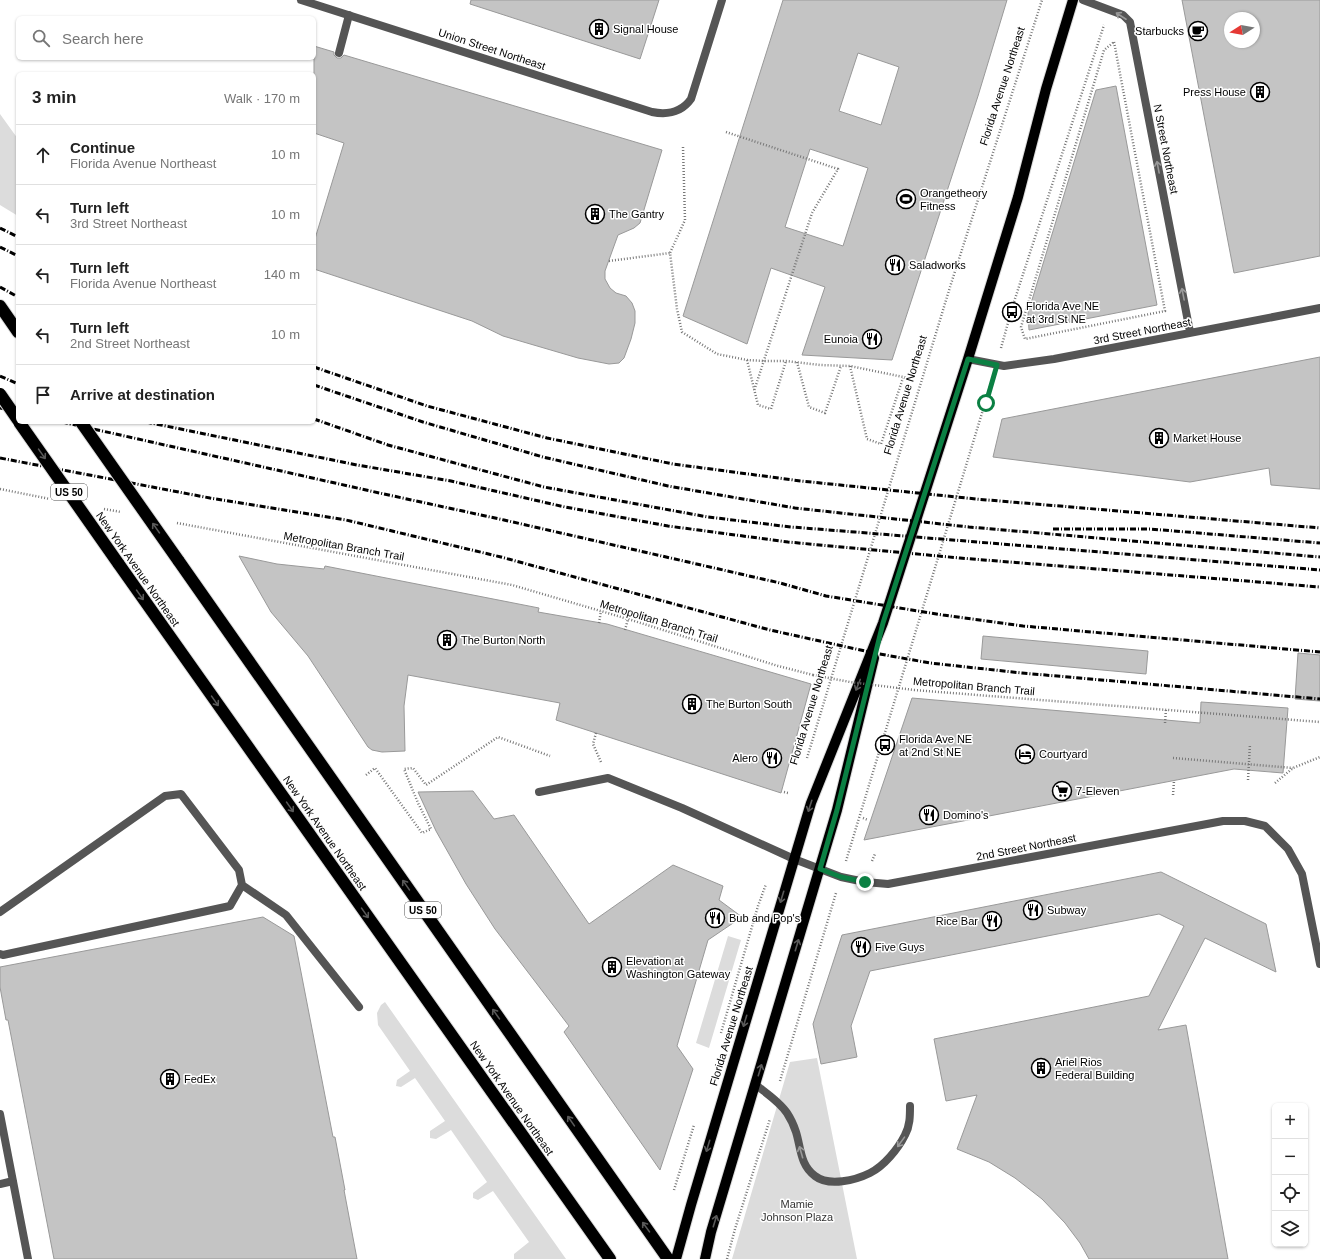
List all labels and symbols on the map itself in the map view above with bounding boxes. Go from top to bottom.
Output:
one-way arrow [1116,11,1127,20]
north arrow [1224,12,1260,48]
building icon: Signal House [588,18,610,40]
cafe icon: Starbucks [1187,20,1209,42]
place label: Signal House [613,23,678,35]
street label: Florida Avenue Northeast [977,25,1027,147]
place label: Starbucks [1135,25,1184,37]
street label: Union Street Northeast [437,26,547,72]
building icon: Press House [1249,81,1271,103]
place label: Press House [1183,86,1246,98]
street label: N Street Northeast [1151,103,1181,195]
one-way arrow [1154,160,1162,173]
place label: Orangetheory Fitness [920,187,988,212]
sports icon: Orangetheory Fitness [895,188,917,210]
building icon: The Gantry [584,203,606,225]
place label: The Gantry [609,208,665,220]
restaurant icon: Saladworks [884,254,906,276]
place label: Saladworks [909,259,966,271]
one-way arrow [1179,288,1187,301]
place label: Florida Ave NE at 3rd St NE [1026,300,1099,325]
bus stop icon: Florida Ave NE at 3rd St NE [1001,301,1023,323]
street label: 3rd Street Northeast [1092,316,1192,346]
restaurant icon: Eunoia [861,328,883,350]
place label: Eunoia [824,333,859,345]
street label: Florida Avenue Northeast [881,334,929,456]
route start [977,394,995,412]
building icon: Market House [1148,427,1170,449]
place label: Market House [1173,432,1241,444]
one-way arrow [38,448,46,459]
road number: US 50 [51,484,87,500]
street label: New York Avenue Northeast [94,510,182,628]
one-way arrow [152,523,160,534]
street label: Metropolitan Branch Trail [283,529,405,563]
one-way arrow [136,589,144,600]
street label: Metropolitan Branch Trail [599,597,719,645]
building icon: The Burton North [436,629,458,651]
place label: The Burton North [461,634,545,646]
street label: Florida Avenue Northeast [787,644,835,766]
street label: Metropolitan Branch Trail [913,675,1035,697]
one-way arrow [854,679,861,691]
building icon: The Burton South [681,693,703,715]
one-way arrow [211,695,219,706]
place label: The Burton South [706,698,792,710]
place label: Florida Ave NE at 2nd St NE [899,733,972,758]
bus stop icon: Florida Ave NE at 2nd St NE [874,734,896,756]
hotel icon: Courtyard [1014,743,1036,765]
restaurant icon: Alero [761,747,783,769]
place label: Courtyard [1039,748,1087,760]
place label: Alero [732,752,758,764]
street label: New York Avenue Northeast [281,774,369,892]
supermarket icon: 7-Eleven [1051,780,1073,802]
place label: 7-Eleven [1076,785,1119,797]
one-way arrow [806,799,813,812]
one-way arrow [286,801,294,812]
restaurant icon: Domino's [918,804,940,826]
place label: Domino's [943,809,989,821]
street label: 2nd Street Northeast [975,831,1077,863]
route end [856,873,874,891]
one-way arrow [402,880,410,891]
one-way arrow [778,890,785,903]
restaurant icon: Subway [1022,899,1044,921]
road number: US 50 [405,902,441,918]
place label: Subway [1047,904,1087,916]
one-way arrow [361,907,369,918]
restaurant icon: Bub and Pop's [704,907,726,929]
restaurant icon: Rice Bar [981,910,1003,932]
place label: Bub and Pop's [729,912,801,924]
place label: Rice Bar [936,915,978,927]
restaurant icon: Five Guys [850,936,872,958]
one-way arrow [794,939,801,952]
place label: Five Guys [875,941,925,953]
place label: Elevation at Washington Gateway [626,955,731,980]
building icon: Elevation at Washington Gateway [601,956,623,978]
street label: Florida Avenue Northeast [707,965,755,1087]
one-way arrow [492,1009,501,1020]
one-way arrow [741,1015,748,1028]
street label: New York Avenue Northeast [468,1039,556,1157]
place label: Ariel Rios Federal Building [1055,1056,1135,1081]
building icon: Ariel Rios Federal Building [1030,1057,1052,1079]
one-way arrow [757,1064,764,1077]
building icon: FedEx [159,1068,181,1090]
place label: FedEx [184,1073,216,1085]
one-way arrow [567,1116,575,1127]
one-way arrow [896,1137,905,1148]
one-way arrow [704,1139,711,1152]
one-way arrow [797,1146,804,1159]
park label: Mamie Johnson Plaza [761,1198,834,1223]
one-way arrow [712,1215,719,1228]
one-way arrow [642,1222,650,1233]

